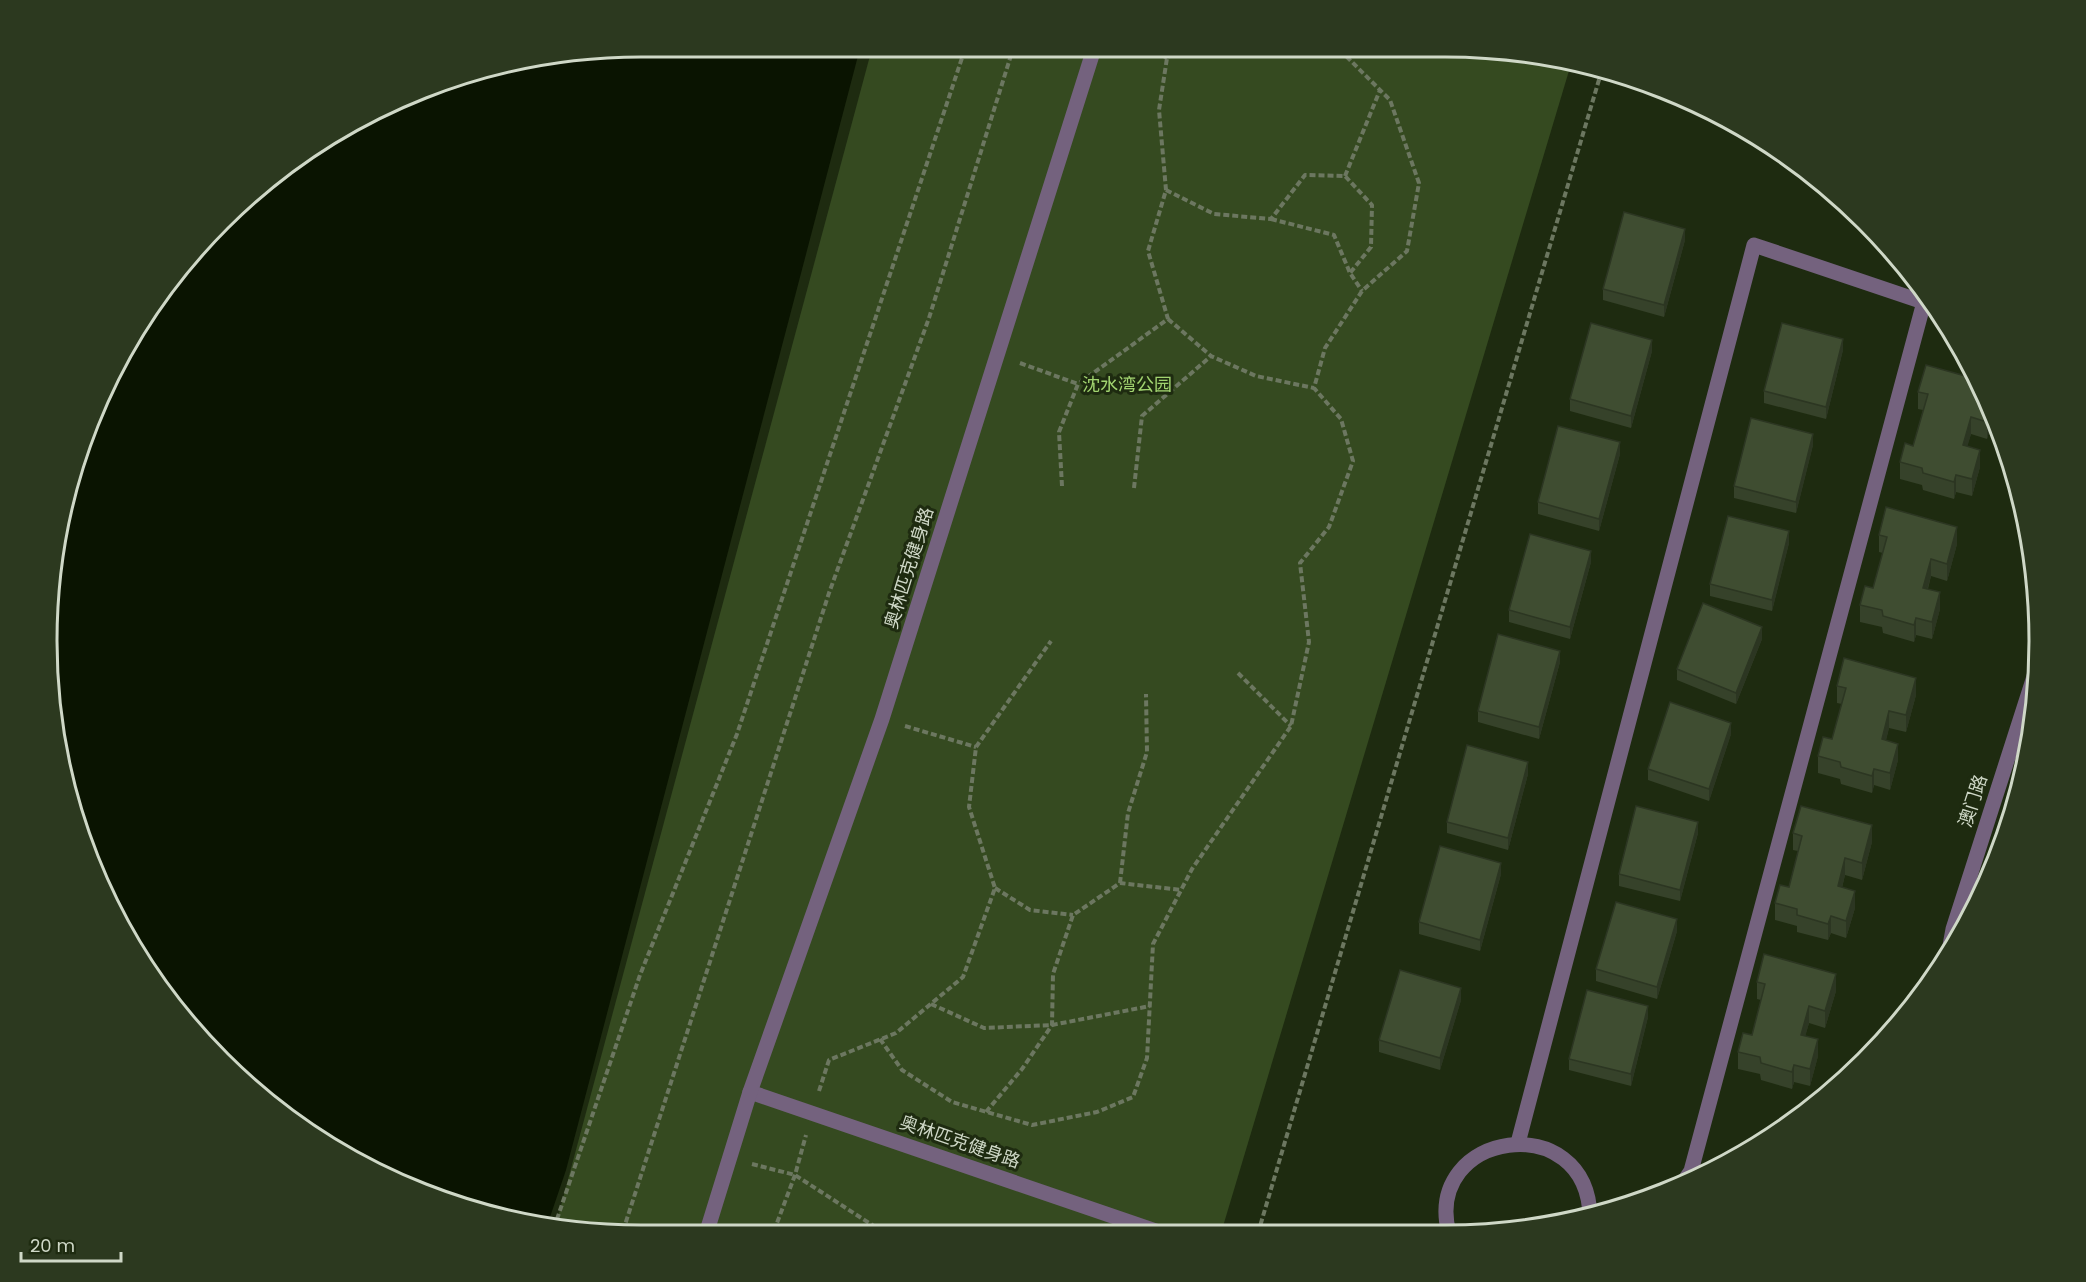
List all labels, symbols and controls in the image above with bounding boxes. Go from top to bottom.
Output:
park label: 沈水湾公园 [1082,372,1172,397]
street label: 奥林匹克健身路 [878,504,939,632]
street label: 澳门路 [1952,771,1993,830]
street label: 奥林匹克健身路 [897,1109,1024,1174]
scale bar [21,1225,122,1263]
text: 20 m [30,1233,75,1258]

